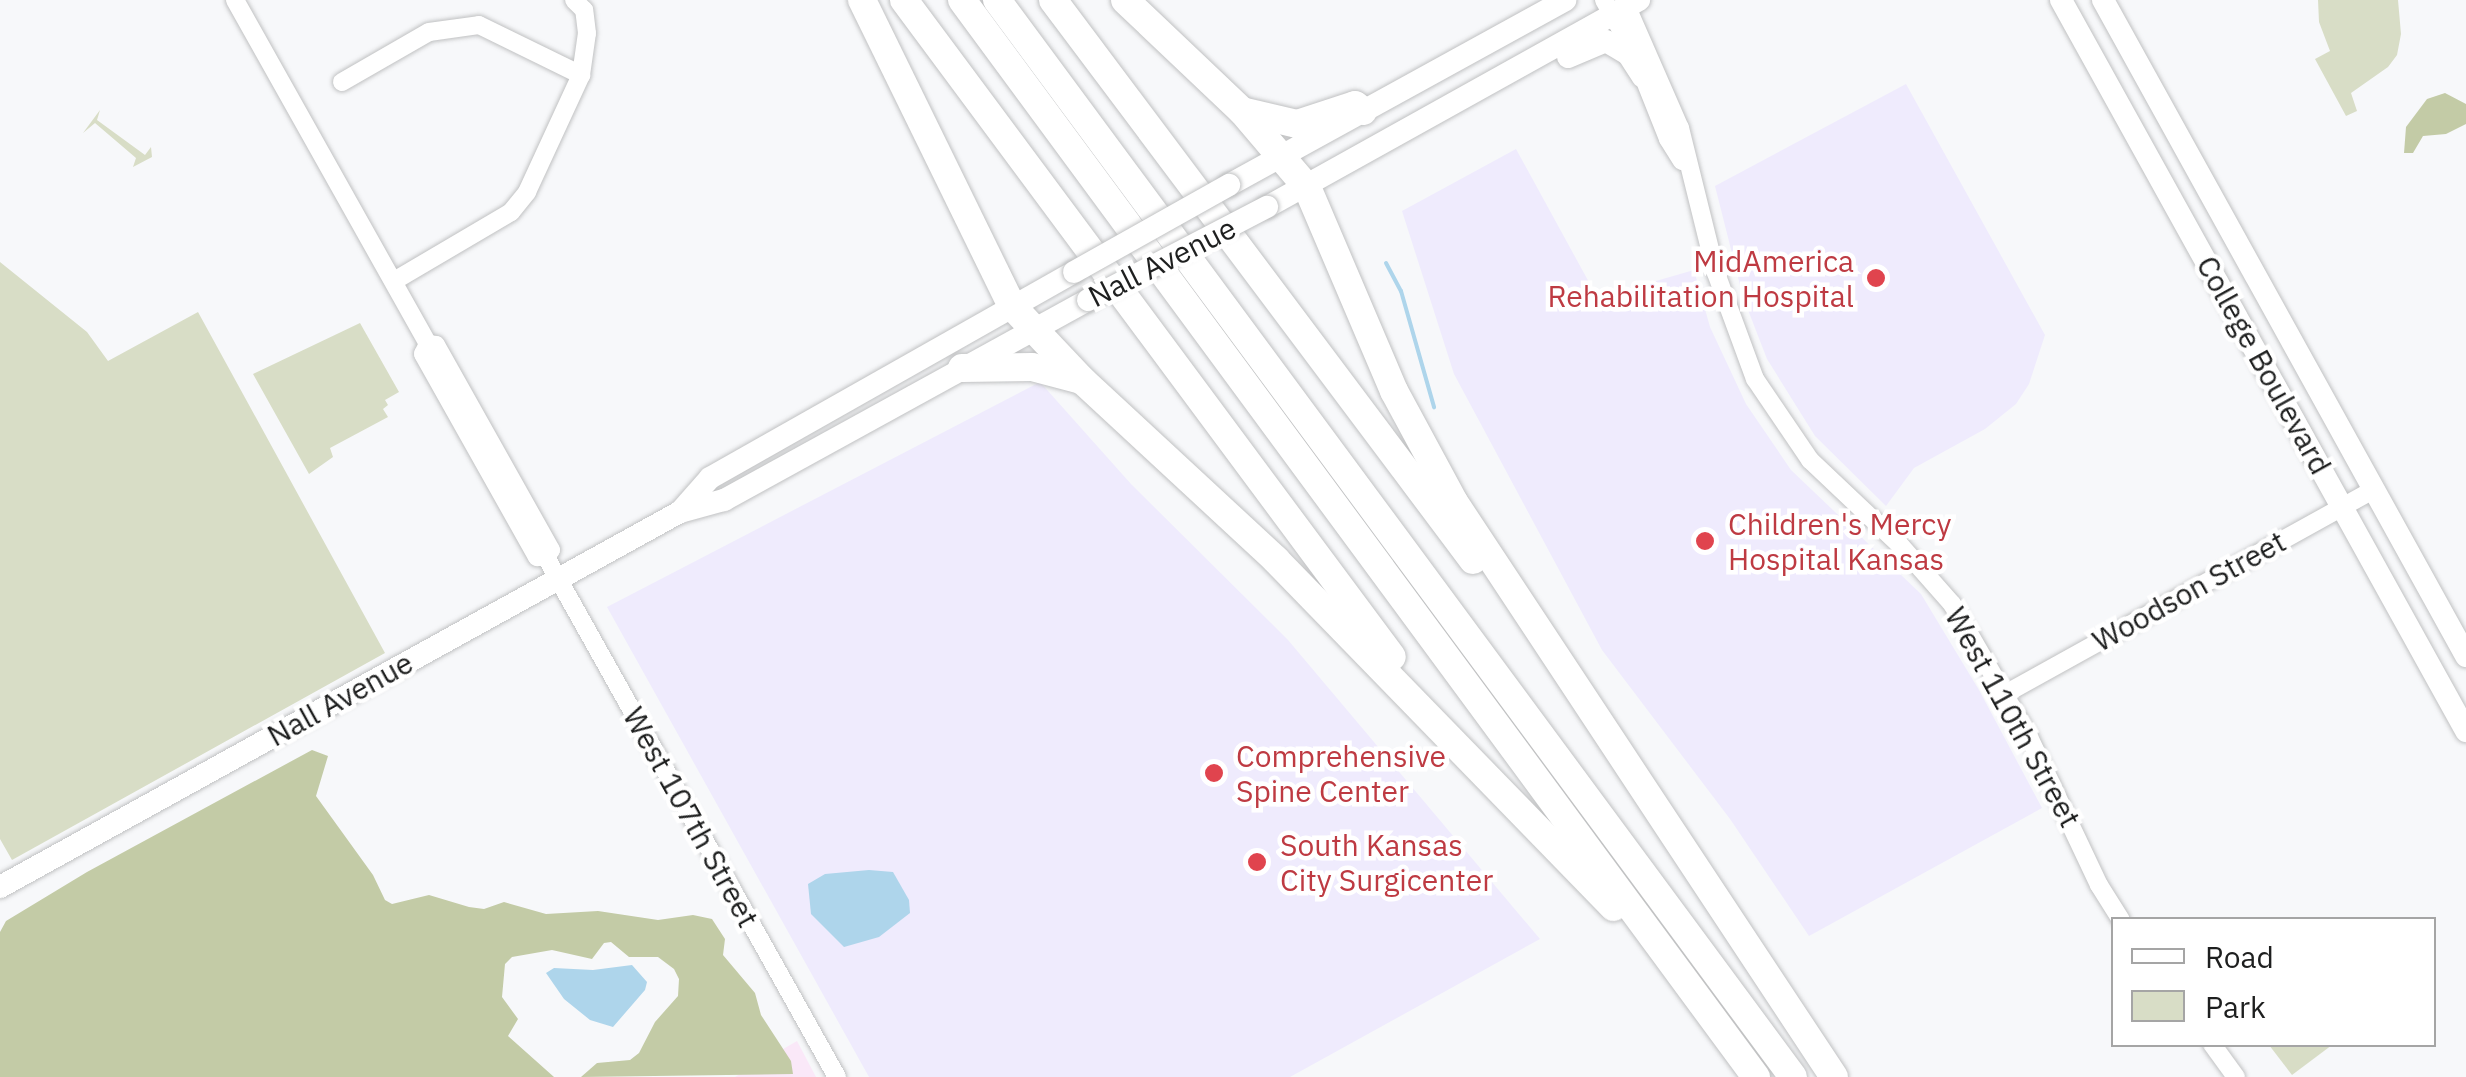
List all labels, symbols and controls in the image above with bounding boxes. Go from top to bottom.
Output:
street label: Nall Avenue [1082,209,1242,315]
place label: MidAmerica Rehabilitation Hospital [1547,243,1854,314]
street label: College Boulevard [2189,250,2339,480]
marker: MidAmerica Rehabilitation Hospital [1863,265,1889,291]
place label: Children's Mercy Hospital Kansas [1728,506,1951,576]
street label: Woodson Street [2086,523,2292,659]
marker: Children's Mercy Hospital Kansas [1692,528,1718,554]
street label: West 110th Street [1938,601,2088,833]
street label: Nall Avenue [261,644,419,754]
street label: West 107th Street [616,701,766,933]
place label: Comprehensive Spine Center [1236,738,1446,808]
marker: Comprehensive Spine Center [1201,760,1227,786]
place label: South Kansas City Surgicenter [1280,827,1493,898]
marker: South Kansas City Surgicenter [1244,849,1270,875]
legend [2111,917,2436,1047]
text: Road [2205,937,2274,976]
text: Park [2205,987,2266,1026]

